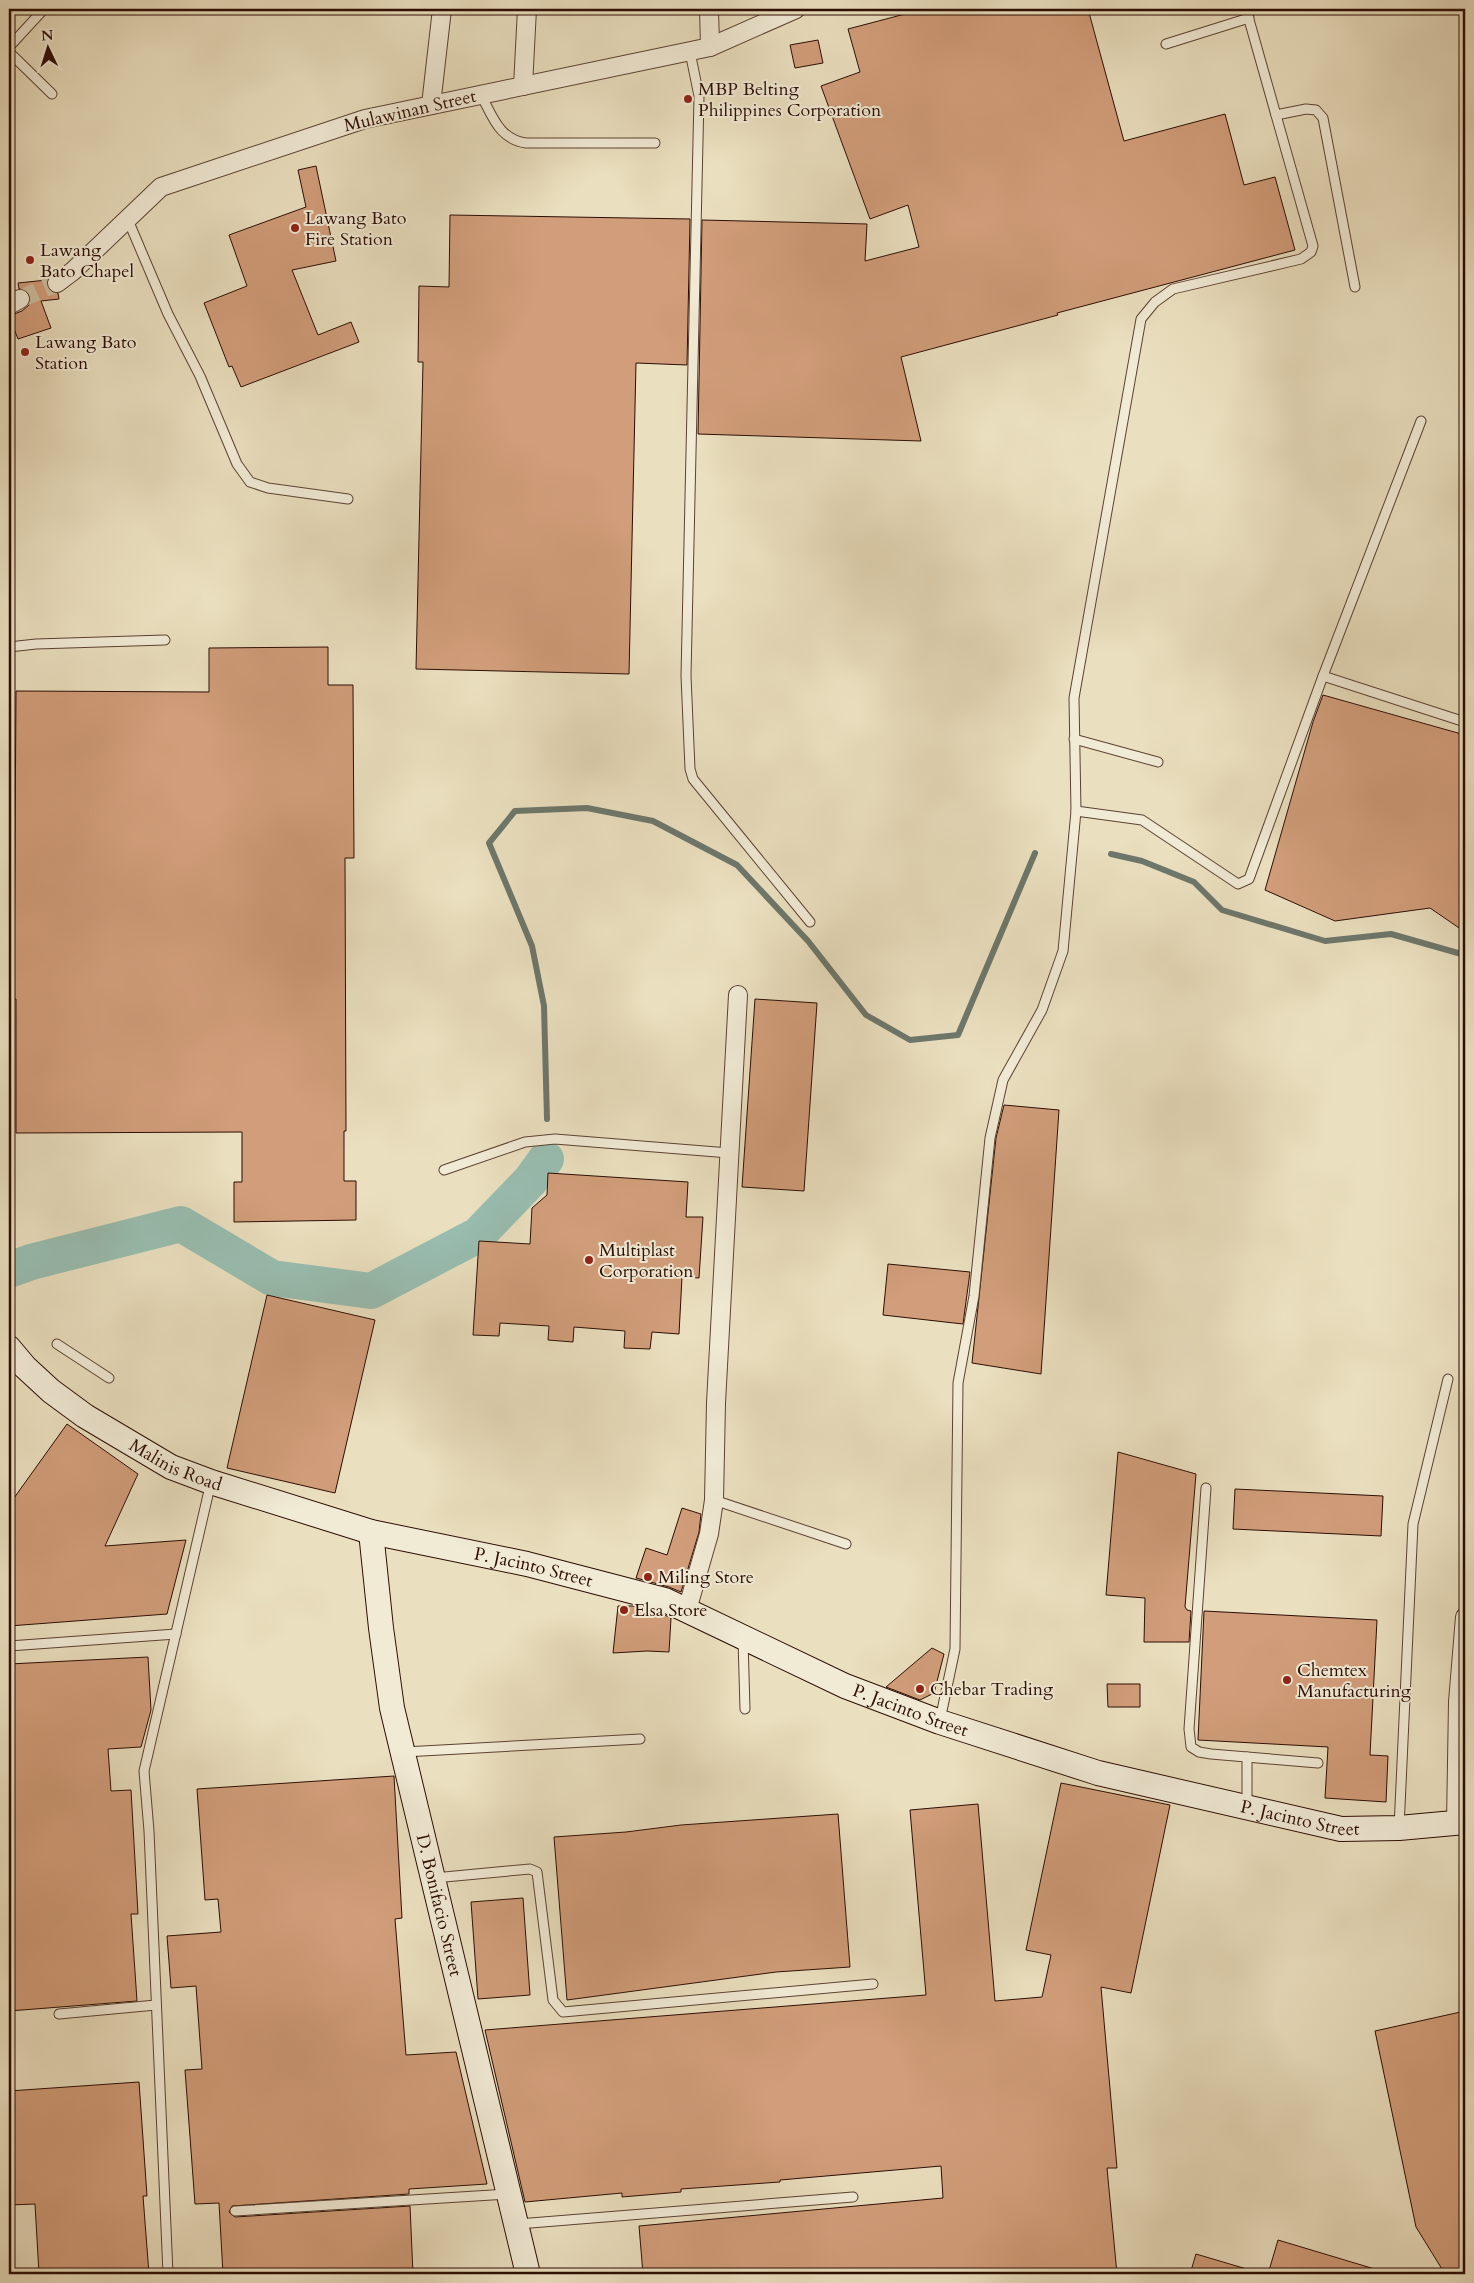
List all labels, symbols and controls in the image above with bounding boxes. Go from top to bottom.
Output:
north arrow [22,22,72,72]
text: N [40,26,54,45]
place label: MBP Belting Philippines Corporation [698,77,882,123]
street label: Mulawinan Street [341,84,479,138]
marker: MBP Belting Philippines Corporation [682,93,694,105]
place label: Lawang Bato Fire Station [305,206,407,252]
marker: Lawang Bato Fire Station [289,222,301,234]
place label: Lawang Bato Chapel [40,238,134,284]
marker: Lawang Bato Chapel [24,254,36,266]
place label: Lawang Bato Station [35,330,137,376]
marker: Lawang Bato Station [19,346,31,358]
place label: Multiplast Corporation [599,1238,694,1284]
marker: Multiplast Corporation [583,1254,595,1266]
street label: Malinis Road [125,1433,226,1497]
street label: P. Jacinto Street [472,1541,596,1593]
place label: Miling Store [658,1565,754,1590]
marker: Miling Store [642,1571,654,1583]
place label: Elsa Store [634,1598,708,1623]
marker: Elsa Store [618,1604,630,1616]
place label: Chemtex Manufacturing [1297,1658,1412,1704]
marker: Chemtex Manufacturing [1281,1674,1293,1686]
place label: Chebar Trading [930,1677,1054,1702]
street label: P. Jacinto Street [849,1678,972,1743]
marker: Chebar Trading [914,1683,926,1695]
street label: P. Jacinto Street [1238,1794,1360,1842]
street label: D. Bonifacio Street [410,1831,469,1979]

